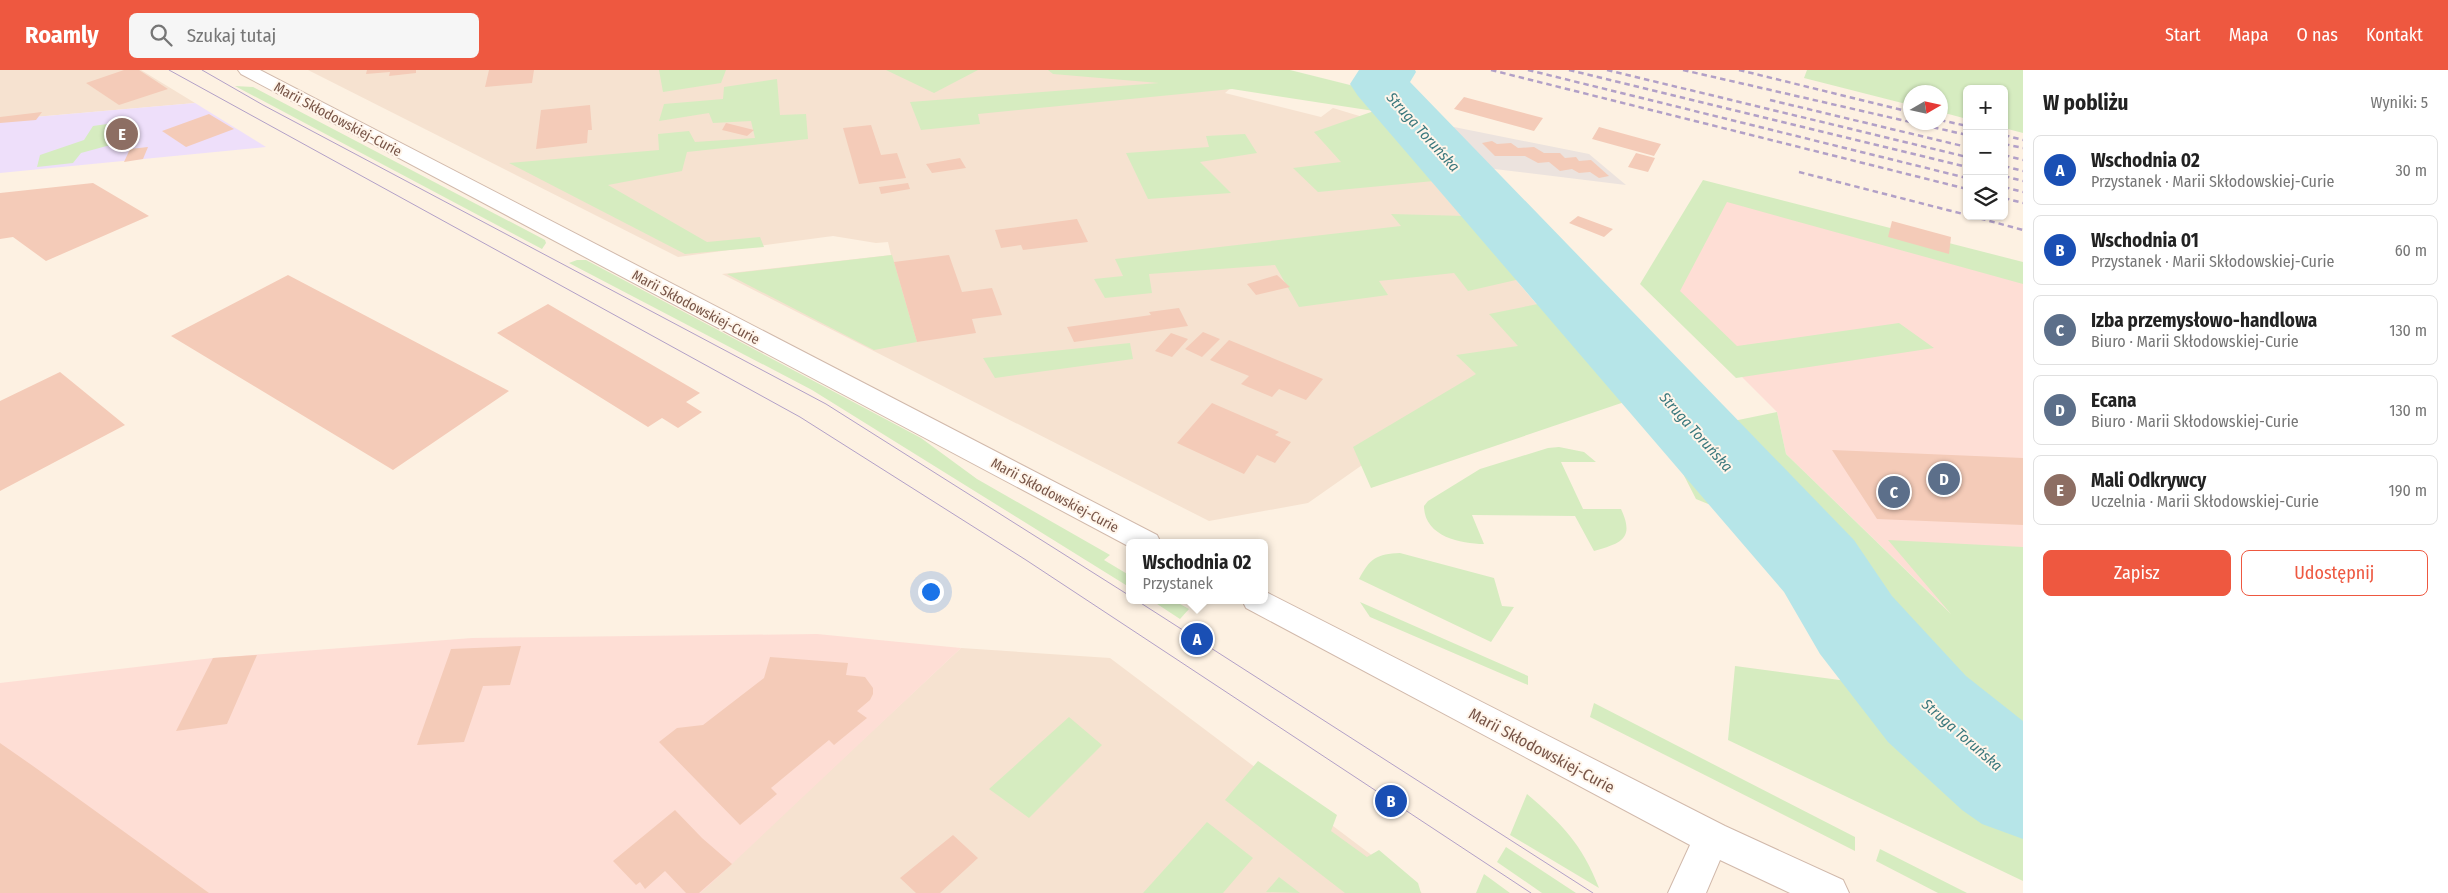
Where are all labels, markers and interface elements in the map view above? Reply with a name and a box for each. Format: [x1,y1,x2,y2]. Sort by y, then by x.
search box [129,13,479,58]
text: Roamly [25,21,99,49]
icon: search [147,21,175,49]
text: Szukaj tutaj [187,24,276,47]
text: Start [2165,24,2201,46]
text: Mapa [2229,24,2269,46]
text: O nas [2297,24,2338,46]
text: Kontakt [2366,24,2423,46]
street label: Marii Skłodowskiej-Curie [271,79,404,160]
north arrow [1903,85,1948,130]
map controls [1963,85,2008,220]
button: + [1963,85,2008,130]
water label: Struga Toruńska [1382,88,1463,176]
text: W pobliżu [2043,90,2128,116]
text: Wyniki: 5 [2370,93,2428,112]
pin: E [106,115,138,153]
button: − [1963,130,2008,175]
text: Wschodnia 02 [2091,149,2200,172]
text: A [2056,161,2064,180]
text: 30 m [2395,161,2427,180]
text: Przystanek · Marii Skłodowskiej-Curie [2091,172,2334,191]
button: layers [1963,175,2008,220]
text: Wschodnia 01 [2091,229,2199,252]
text: B [2056,241,2064,260]
text: 60 m [2395,241,2427,260]
text: Przystanek · Marii Skłodowskiej-Curie [2091,252,2334,271]
street label: Marii Skłodowskiej-Curie [629,267,762,348]
text: Izba przemysłowo-handlowa [2091,309,2317,332]
text: C [2056,321,2064,340]
text: 130 m [2389,321,2427,340]
text: Biuro · Marii Skłodowskiej-Curie [2091,332,2299,351]
water label: Struga Toruńska [1655,388,1736,476]
text: Ecana [2091,389,2137,412]
text: D [2055,401,2065,420]
text: 130 m [2389,401,2427,420]
text: Biuro · Marii Skłodowskiej-Curie [2091,412,2299,431]
street label: Marii Skłodowskiej-Curie [988,455,1121,536]
pin: D [1928,460,1960,498]
text: Mali Odkrywcy [2091,469,2206,492]
pin: C [1878,473,1910,511]
text: E [2056,481,2064,500]
text: 190 m [2389,481,2427,500]
text: Uczelnia · Marii Skłodowskiej-Curie [2091,492,2319,511]
popup [1126,539,1268,604]
button: Zapisz [2043,550,2231,596]
button: Udostępnij [2241,550,2428,596]
text: Wschodnia 02 [1143,551,1251,574]
text: Przystanek [1143,574,1213,593]
your location [918,579,944,605]
pin: A [1181,620,1213,658]
water label: Struga Toruńska [1917,695,2006,775]
street label: Marii Skłodowskiej-Curie [1466,704,1618,797]
pin: B [1375,782,1407,820]

